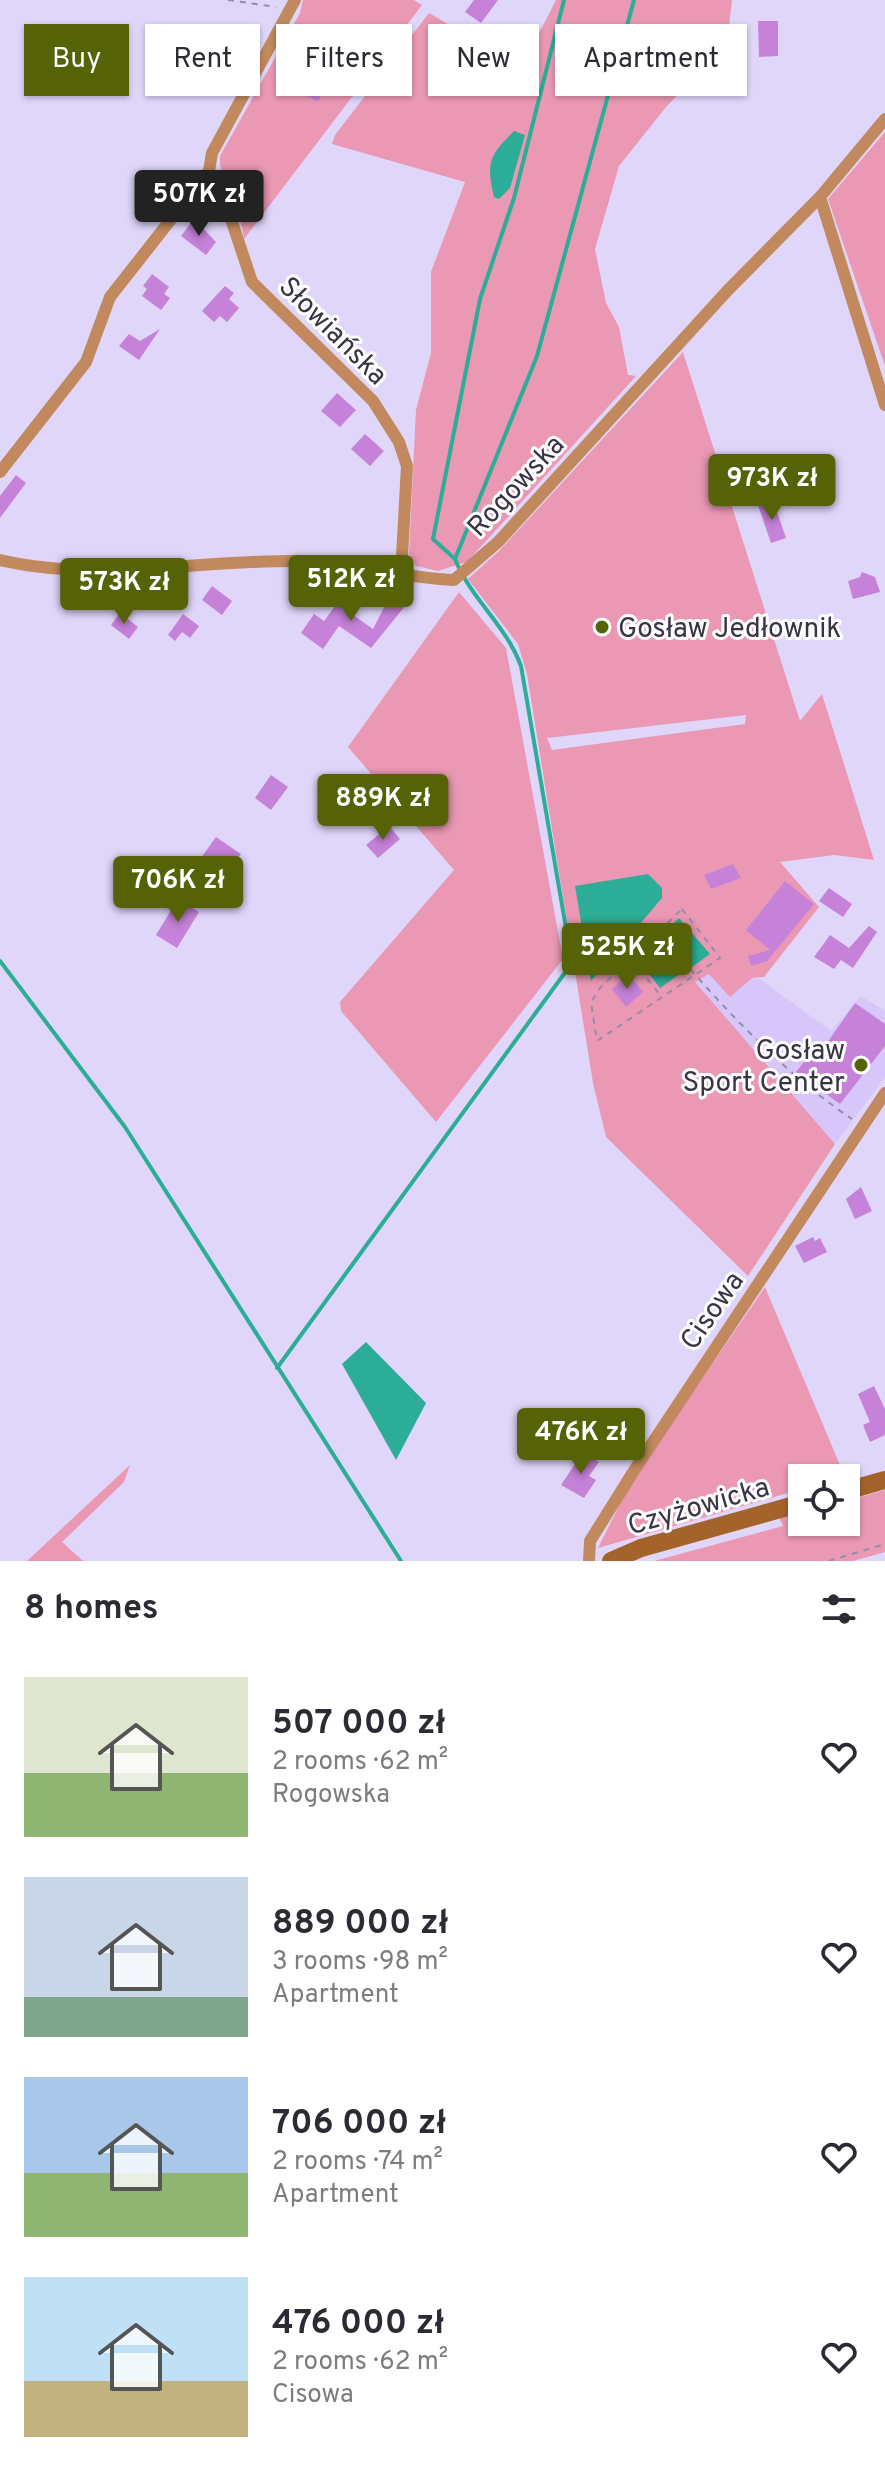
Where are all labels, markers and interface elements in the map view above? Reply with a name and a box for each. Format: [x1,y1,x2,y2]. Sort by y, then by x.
chip: Buy [24,24,129,96]
chip: Rent [145,24,260,96]
chip: Filters [276,24,412,96]
chip: New [428,24,539,96]
chip: Apartment [555,24,747,96]
pin: 507K zł [125,170,273,238]
text: 507K zł [153,179,245,212]
street label: Słowiańska [270,270,394,394]
street label: Rogowska [461,428,574,546]
pin: 973K zł [698,454,846,522]
text: 973K zł [726,463,818,496]
pin: 512K zł [277,555,425,623]
pin: 573K zł [50,558,198,626]
text: 512K zł [307,564,395,597]
text: 573K zł [78,567,170,600]
place label: Gosław Jedłownik [618,612,841,648]
marker: Gosław Jedłownik [593,618,611,636]
pin: 889K zł [309,774,457,842]
text: 889K zł [335,783,431,816]
pin: 706K zł [104,856,252,924]
text: 706K zł [131,865,225,898]
pin: 525K zł [553,923,701,991]
text: 525K zł [580,932,674,965]
place label: Gosław Sport Center [683,1034,845,1102]
marker: Gosław Sport Center [852,1056,870,1074]
street label: Cisowa [674,1265,753,1358]
pin: 476K zł [507,1408,655,1476]
text: 476K zł [535,1417,627,1450]
map controls [788,1464,860,1536]
button: locate [788,1464,860,1536]
street label: Czyżowicka [624,1470,774,1545]
icon: filters [817,1587,861,1631]
text: 8 homes [24,1588,158,1631]
text: 507 000 zł [272,1703,445,1746]
icon: home [88,1709,184,1805]
icon: heart [817,1735,861,1779]
text: 2 rooms · 62 m² [272,1746,448,1779]
text: Rogowska [272,1779,390,1812]
text: 889 000 zł [272,1903,448,1946]
icon: home [88,1909,184,2005]
icon: heart [817,1935,861,1979]
text: 3 rooms · 98 m² [272,1946,448,1979]
text: Apartment [272,1979,399,2012]
text: 706 000 zł [272,2103,446,2146]
icon: home [88,2109,184,2205]
icon: heart [817,2135,861,2179]
text: 2 rooms · 74 m² [272,2146,443,2179]
text: Apartment [272,2179,399,2212]
text: 476 000 zł [272,2303,444,2346]
icon: home [88,2309,184,2405]
icon: heart [817,2335,861,2379]
text: 2 rooms · 62 m² [272,2346,448,2379]
text: Cisowa [272,2379,354,2412]

